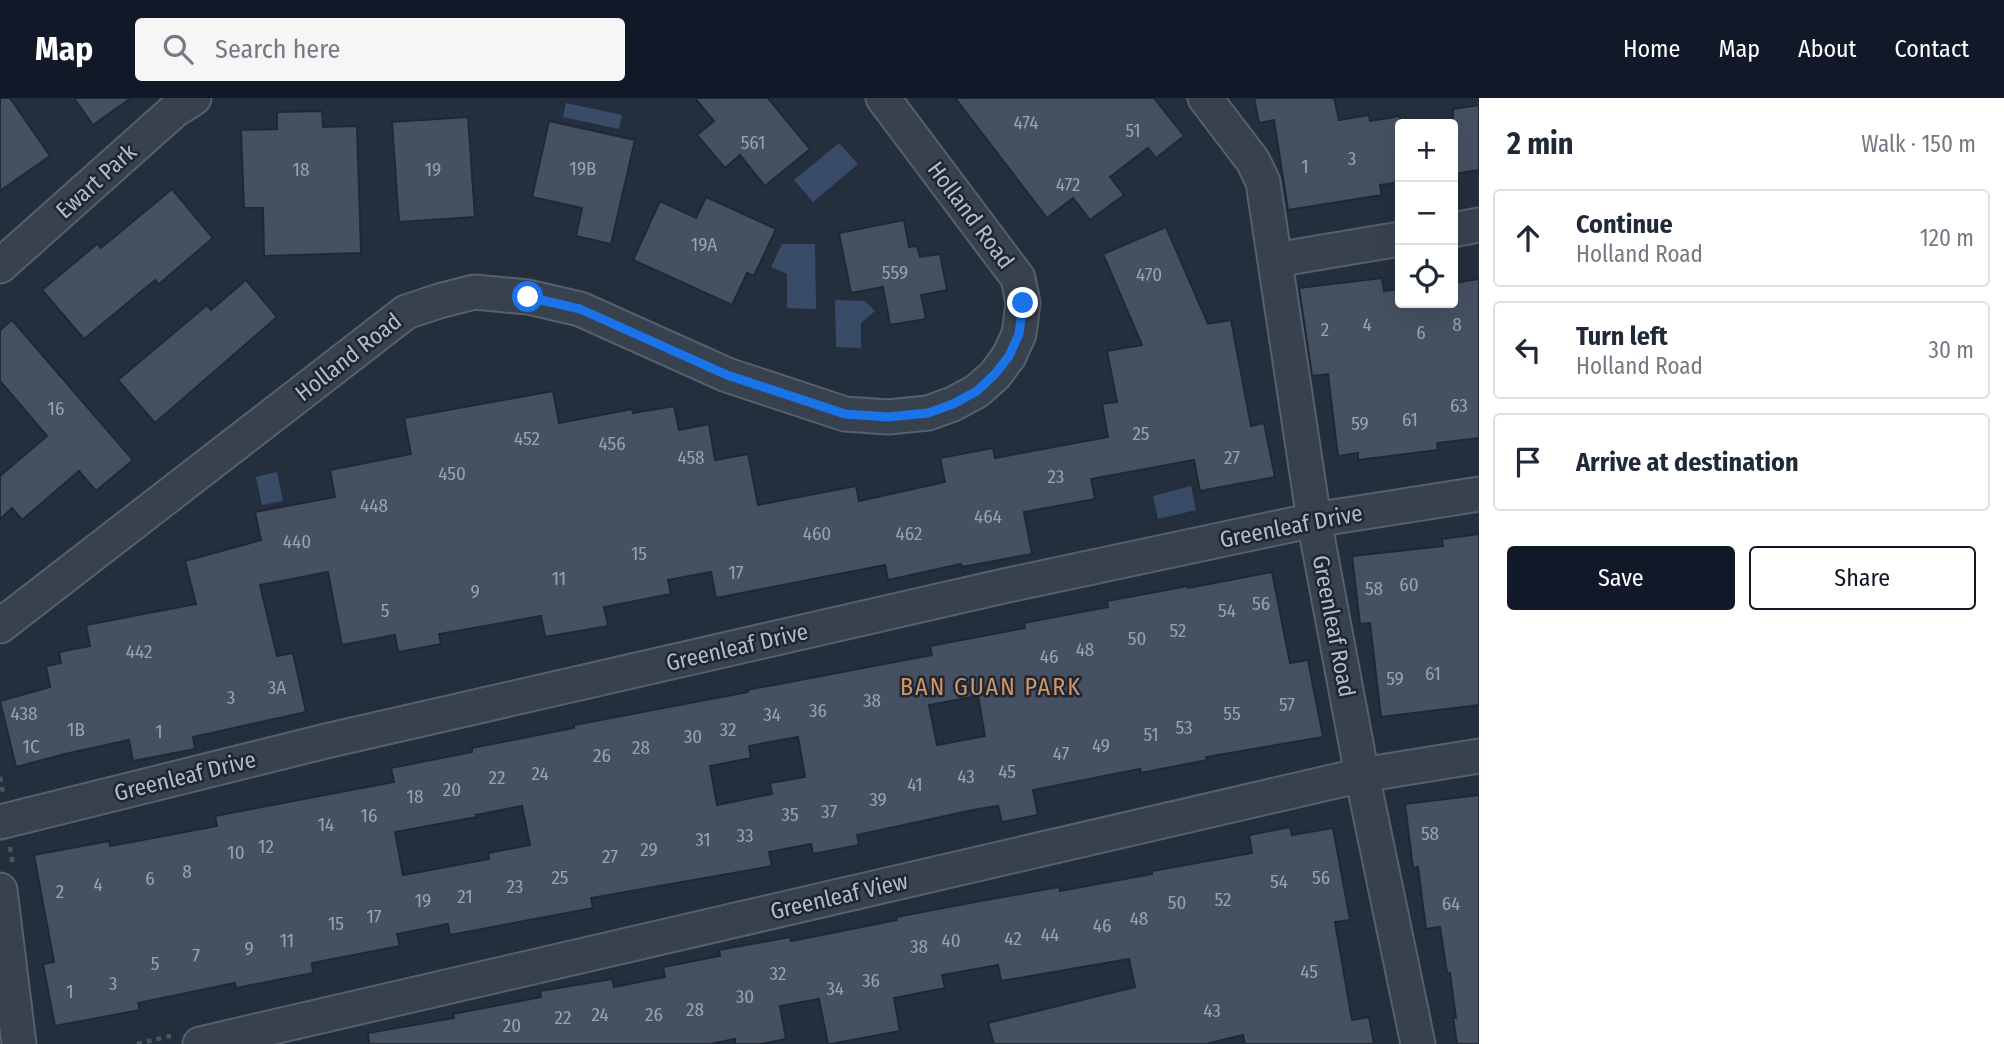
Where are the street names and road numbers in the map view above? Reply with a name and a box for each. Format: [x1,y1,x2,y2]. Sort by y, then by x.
street label: Ewart Park [50,137,142,224]
street label: Holland Road [922,156,1020,274]
street label: Holland Road [289,307,407,407]
street label: Greenleaf Drive [1217,498,1365,554]
street label: Greenleaf Road [1307,553,1361,699]
street label: Greenleaf Drive [663,617,811,677]
street label: Greenleaf Drive [111,745,259,807]
street label: Greenleaf View [768,867,910,925]

